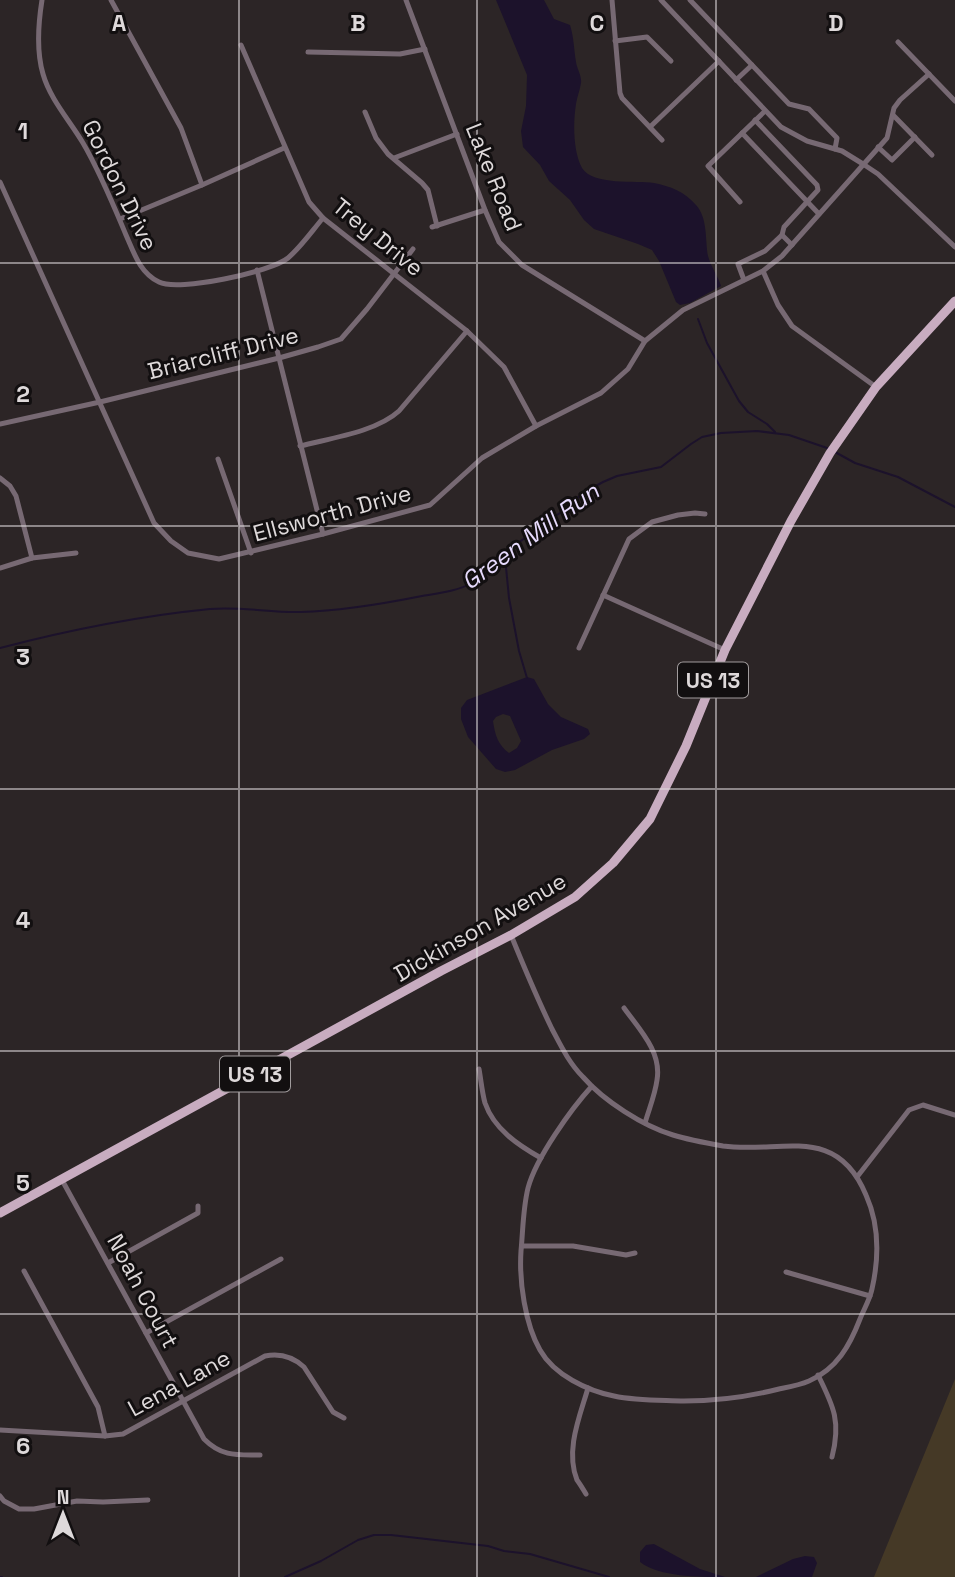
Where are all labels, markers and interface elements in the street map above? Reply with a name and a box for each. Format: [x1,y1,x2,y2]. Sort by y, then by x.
text: A [112,8,127,38]
text: B [350,8,366,38]
text: C [590,8,604,38]
text: D [828,8,844,38]
street label: Gordon Drive [75,115,165,255]
text: 1 [18,116,28,146]
street label: Lake Road [459,119,529,235]
street label: Trey Drive [326,191,430,283]
street label: Briarcliff Drive [144,320,302,386]
text: 2 [16,379,30,409]
water label: Green Mill Run [455,475,606,596]
street label: Ellsworth Drive [249,477,415,549]
text: 3 [16,642,30,672]
road number: US 13 [678,662,748,698]
street label: Dickinson Avenue [388,866,572,988]
text: 4 [16,905,31,935]
road number: US 13 [220,1056,290,1092]
text: 5 [16,1168,30,1198]
street label: Noah Court [100,1229,186,1353]
street label: Lena Lane [122,1343,236,1423]
text: 6 [16,1431,30,1461]
north arrow [28,1479,98,1549]
text: N [57,1485,69,1510]

